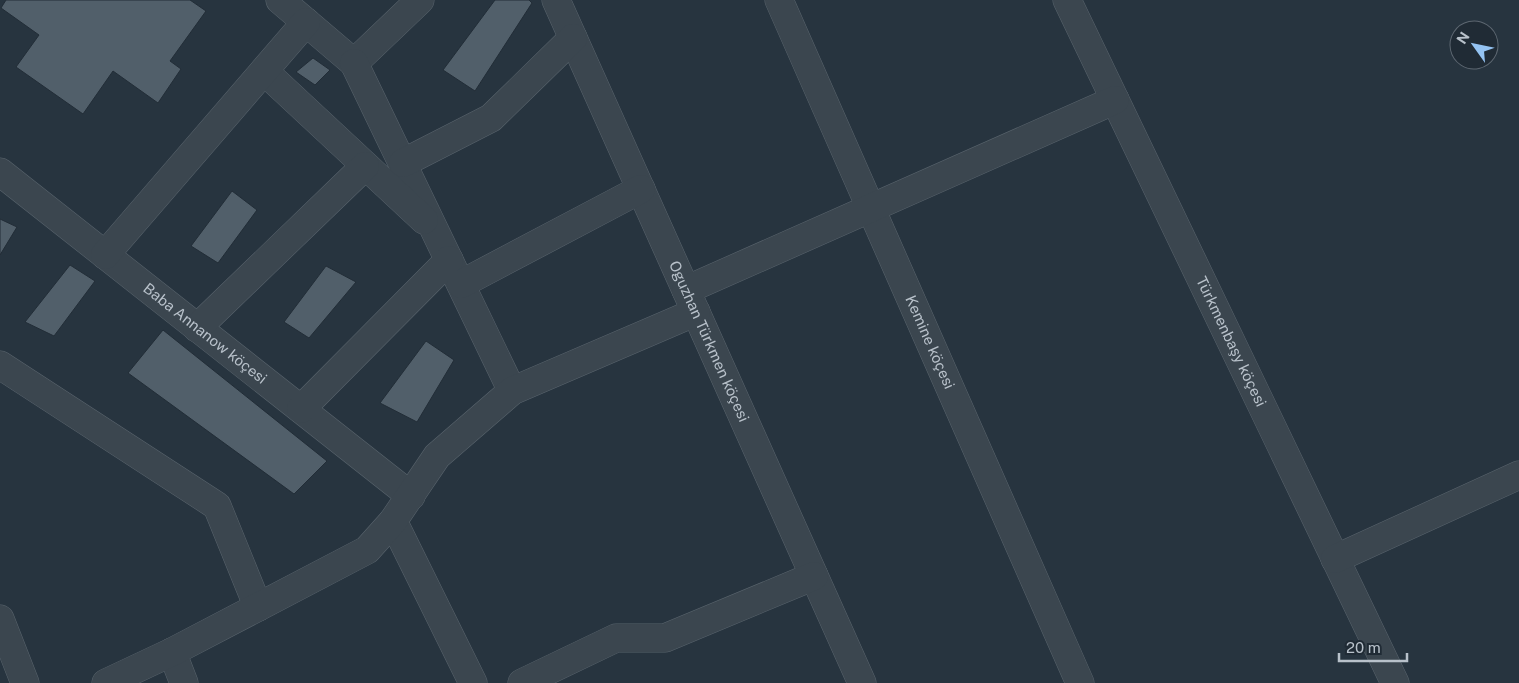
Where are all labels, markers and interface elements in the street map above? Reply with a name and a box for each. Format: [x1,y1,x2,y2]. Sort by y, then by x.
north arrow [1449,20,1499,70]
text: N [1453,29,1473,47]
street label: Oguzhan Türkmen köçesi [666,258,753,424]
street label: Türkmenbaşy köçesi [1193,274,1270,409]
street label: Baba Annanow köçesi [140,279,270,387]
street label: Kemine köçesi [902,293,958,391]
scale bar [1339,630,1406,662]
text: 20 m [1346,639,1381,656]

